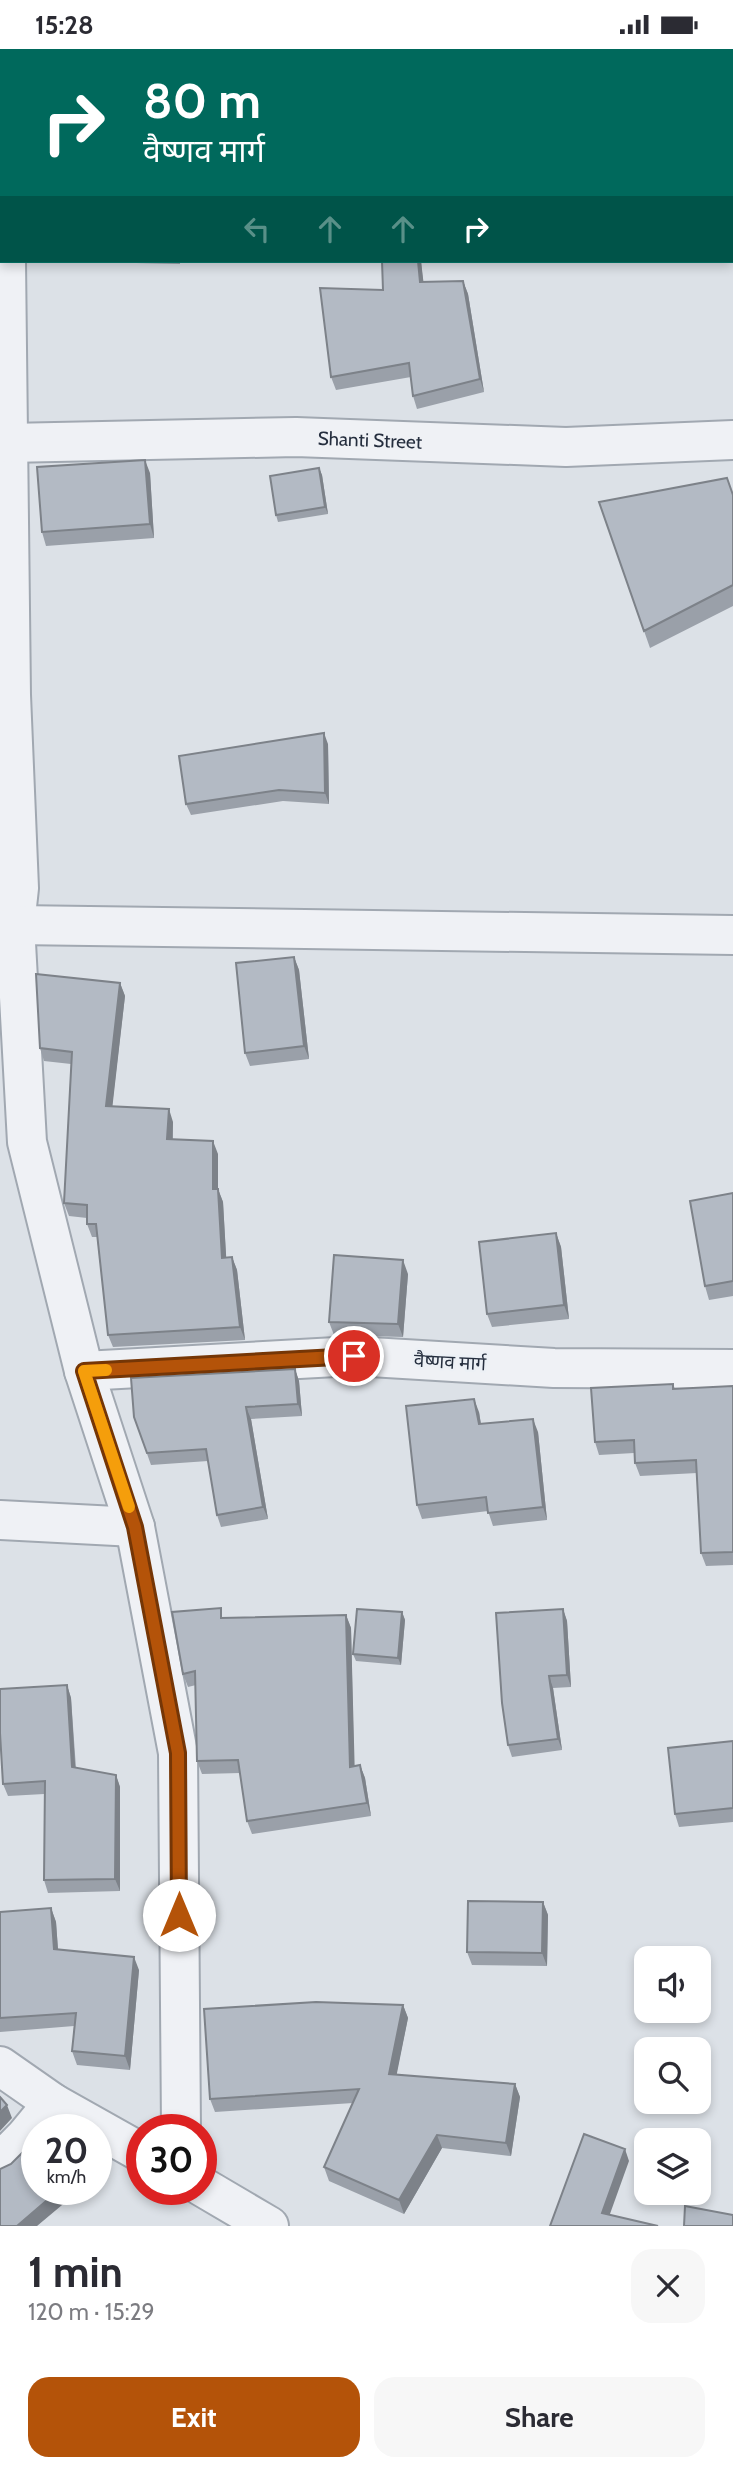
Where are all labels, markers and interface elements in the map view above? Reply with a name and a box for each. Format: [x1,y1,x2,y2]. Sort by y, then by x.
text: 15:28 [35,9,94,41]
text: 80 m [143,71,261,130]
icon: right [28,77,119,168]
text: वैष्णव मार्ग [143,131,265,170]
icon: left [238,210,276,248]
icon: ahead [311,210,349,248]
icon: ahead [384,210,422,248]
icon: right [457,210,495,248]
street label: Shanti Street [317,426,423,453]
pin [324,1326,384,1386]
icon: arrive [335,1337,373,1375]
street label: वैष्णव मार्ग [413,1349,488,1375]
position arrow [142,1878,216,1952]
map controls [634,1946,711,2205]
button: sound [634,1946,711,2023]
button: search [634,2037,711,2114]
speed limit sign: 30 [126,2114,217,2205]
button: layers [634,2128,711,2205]
text: 20 [45,2129,88,2172]
text: km/h [47,2166,86,2188]
text: 1 min [28,2246,123,2298]
button: close [631,2249,705,2323]
text: 120 m · 15:29 [28,2298,155,2326]
button: Exit [28,2377,360,2457]
button: Share [374,2377,705,2457]

